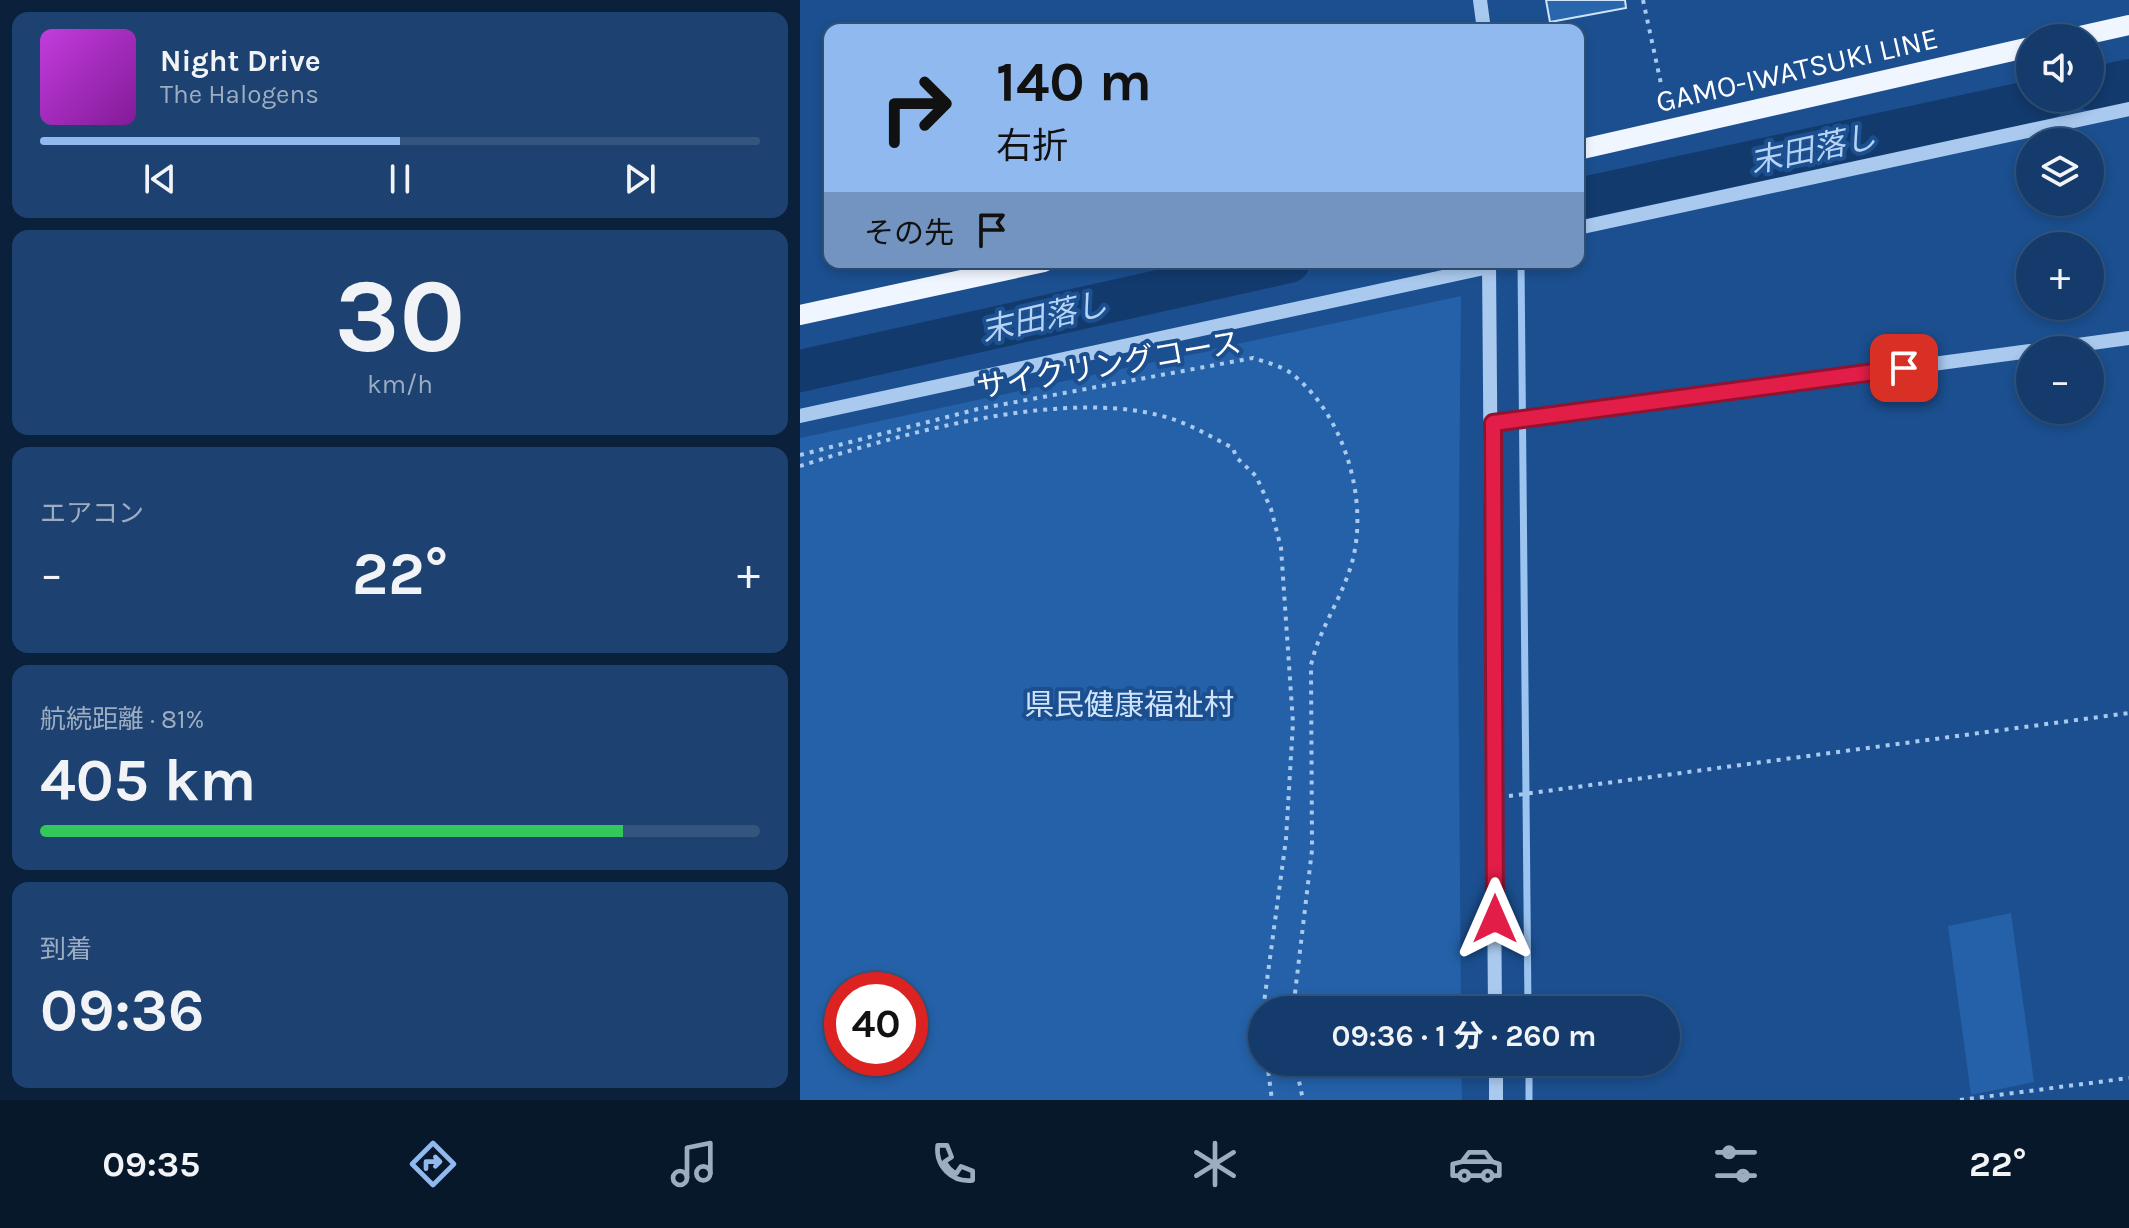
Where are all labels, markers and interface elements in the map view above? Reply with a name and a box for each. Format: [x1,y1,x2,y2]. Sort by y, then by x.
street label: GAMO-IWATSUKI LINE [1652,20,1942,120]
map controls [2016,24,2104,424]
button: sound [2016,24,2104,112]
text: Night Drive [160,43,321,79]
text: 140 m [996,49,1152,114]
icon: right [864,56,968,160]
text: The Halogens [160,79,319,110]
water label: 末田落し [1747,118,1880,181]
text: 右折 [996,125,1068,167]
button: layers [2016,128,2104,216]
icon: previous [138,157,182,201]
icon: pause [378,157,422,201]
icon: next [618,157,662,201]
icon: arrive [970,208,1014,252]
text: その先 [864,215,954,251]
button: + [2016,232,2104,320]
text: 30 [335,256,465,377]
water label: 末田落し [978,285,1111,350]
street label: サイクリングコース [974,324,1244,406]
pin [1870,334,1938,402]
button: − [2016,336,2104,424]
icon: arrive [1882,346,1926,390]
text: km/h [367,369,433,400]
text: エアコン [40,498,144,529]
text: 22° [352,539,448,609]
text: − [40,549,63,600]
text: + [737,549,760,600]
park label: 県民健康福祉村 [1024,687,1234,723]
text: 航続距離 · 81% [40,704,204,735]
text: 405 km [40,745,256,815]
position arrow [1453,877,1537,961]
text: 到着 [40,934,92,965]
speed limit sign: 40 [824,972,928,1076]
text: 09:36 [40,975,204,1045]
text: 09:36 · 1 分 · 260 m [1331,1018,1597,1054]
icon: directions [405,1136,461,1192]
icon: music [666,1136,722,1192]
icon: phone [926,1136,982,1192]
icon: climate [1187,1136,1243,1192]
icon: car [1448,1136,1504,1192]
icon: filters [1708,1136,1764,1192]
text: 09:35 [102,1143,200,1185]
text: 22° [1969,1143,2027,1185]

